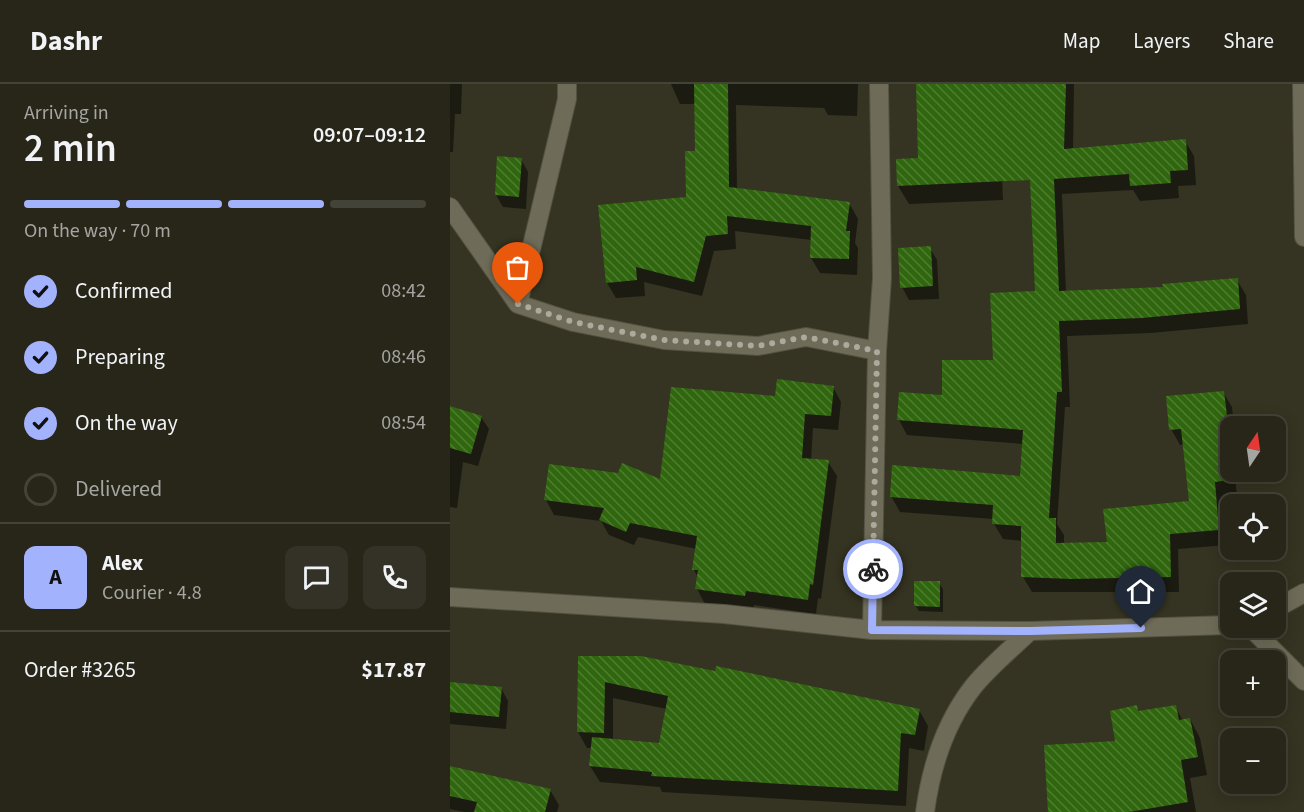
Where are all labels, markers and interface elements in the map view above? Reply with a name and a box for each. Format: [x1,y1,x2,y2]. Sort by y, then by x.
text: Dashr [30,21,102,61]
text: Map [1063,26,1100,56]
text: Layers [1133,26,1190,56]
text: Share [1223,26,1274,56]
text: Arriving in [24,99,109,127]
text: 09:07–09:12 [313,119,426,151]
text: 2 min [24,121,117,177]
text: On the way · 70 m [24,217,171,245]
pin [492,242,543,304]
icon: bag [501,251,534,284]
icon: check [24,275,57,308]
text: Confirmed [75,275,172,307]
text: 08:42 [381,277,426,305]
icon: check [24,341,57,374]
text: Preparing [75,341,165,373]
text: 08:46 [381,343,426,371]
icon: check [24,407,57,440]
text: On the way [75,407,178,439]
text: 08:54 [381,409,426,437]
north arrow [1220,416,1286,482]
map controls [1220,416,1286,794]
text: Delivered [75,473,162,505]
button: locate [1220,494,1286,560]
courier [843,539,903,599]
button: chat [285,546,348,609]
button: phone [363,546,426,609]
text: Alex [102,547,143,579]
icon: bike [857,553,890,586]
text: A [49,561,62,593]
pin [1115,566,1166,628]
button: layers [1220,572,1286,638]
icon: home [1124,575,1157,608]
text: Courier · 4.8 [102,579,202,607]
button: + [1220,650,1286,716]
text: Order #3265 [24,654,136,686]
text: $17.87 [361,654,426,686]
button: − [1220,728,1286,794]

